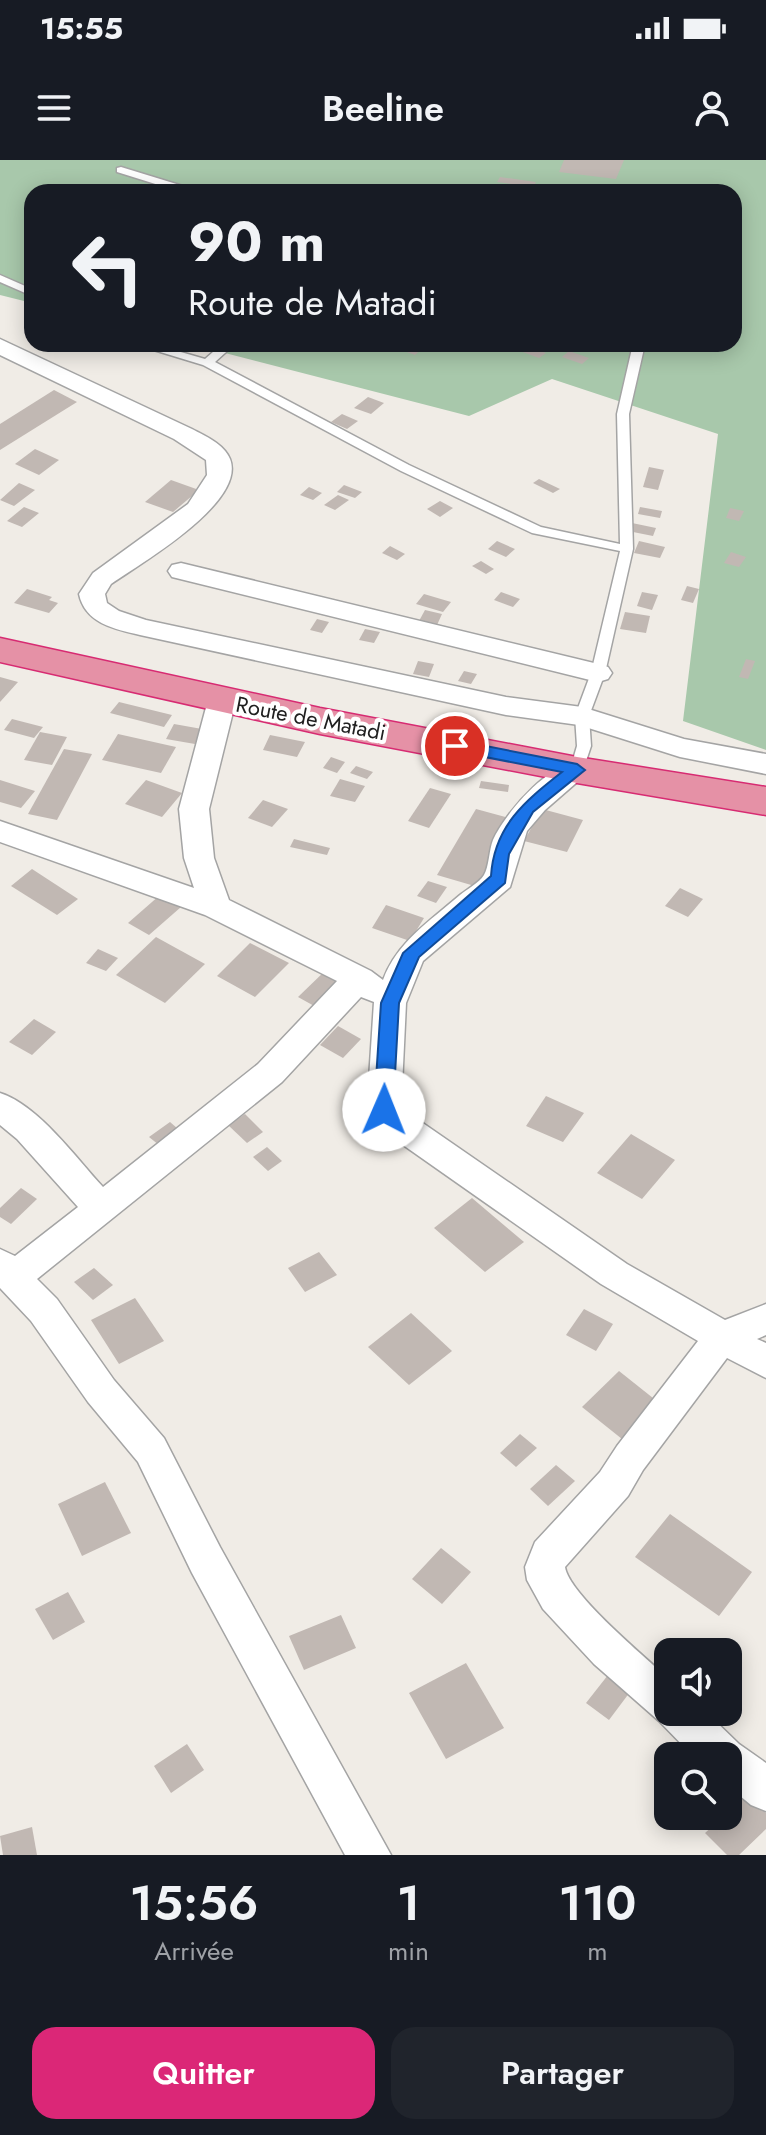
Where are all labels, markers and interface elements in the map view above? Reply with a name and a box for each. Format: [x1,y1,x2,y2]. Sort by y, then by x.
text: 15:55 [40,7,123,50]
text: Beeline [322,82,444,134]
icon: menu [32,86,76,130]
icon: person [690,86,734,130]
text: 90 m [188,201,325,282]
icon: left [56,216,160,320]
text: Route de Matadi [188,276,437,328]
street label: Route de Matadi [233,688,389,748]
pin [421,712,489,780]
icon: arrive [433,724,477,768]
position arrow [342,1068,426,1152]
map controls [654,1638,742,1830]
button: sound [654,1638,742,1726]
button: search [654,1742,742,1830]
text: 15:56 [130,1869,259,1938]
text: 1 [397,1869,420,1938]
text: 110 [558,1869,636,1938]
text: Arrivée [154,1932,234,1970]
text: min [388,1932,429,1970]
text: m [587,1932,608,1970]
button: Quitter [32,2027,375,2119]
button: Partager [391,2027,734,2119]

